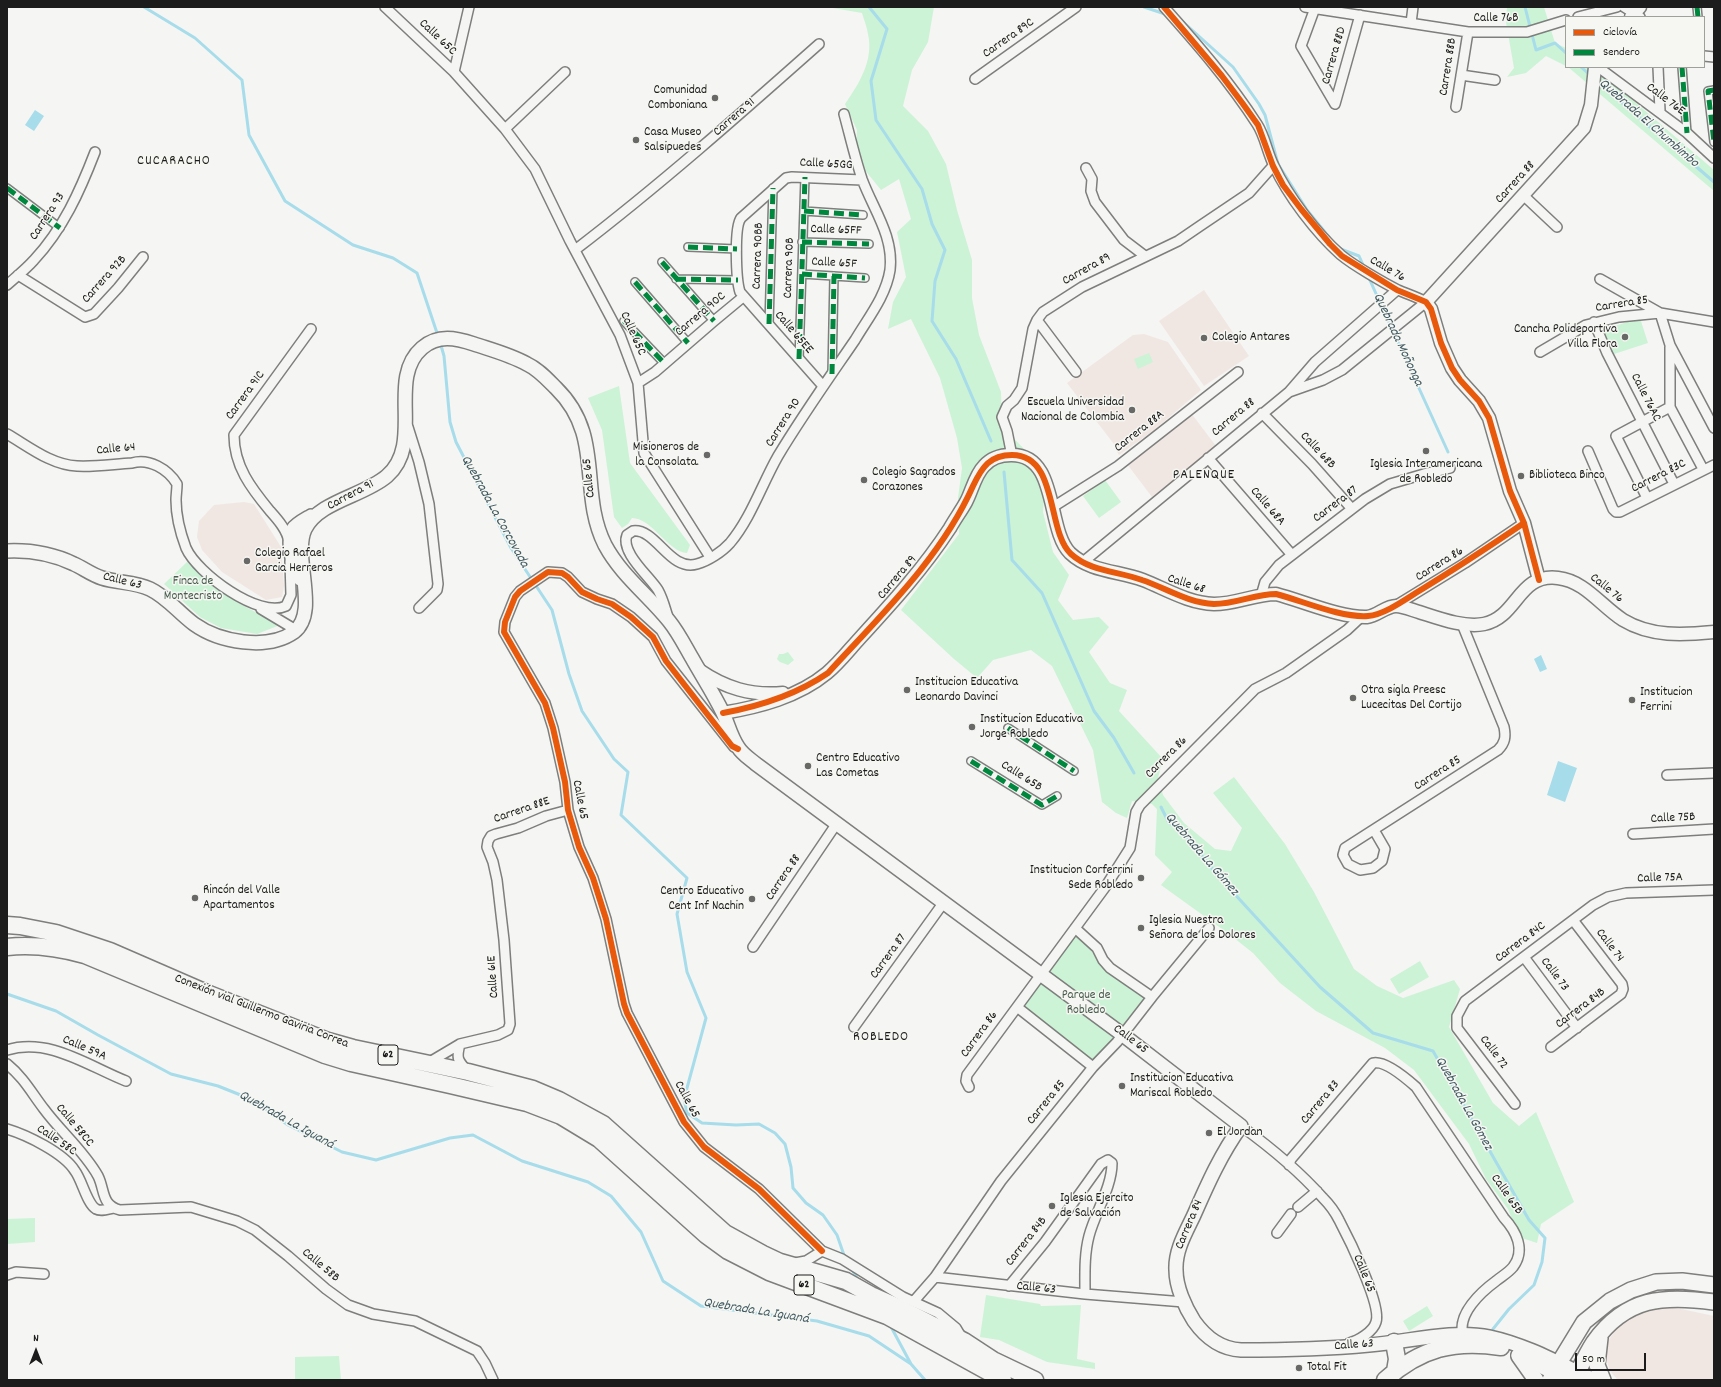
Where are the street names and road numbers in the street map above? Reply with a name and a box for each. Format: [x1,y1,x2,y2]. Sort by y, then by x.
street label: Calle 76B [1474,11,1518,27]
street label: Carrera 89C [980,16,1038,62]
street label: Calle 65C [415,17,459,59]
street label: Carrera 88D [1319,26,1351,86]
street label: Carrera 88B [1437,37,1461,97]
street label: Calle 76E [1642,80,1688,120]
street label: Carrera 91 [711,96,759,140]
street label: Calle 65GG [799,156,853,174]
street label: Carrera 88 [1493,158,1539,208]
street label: Carrera 93 [27,190,69,244]
street label: Carrera 90BB [750,222,768,290]
street label: Calle 65FF [810,222,862,240]
street label: Carrera 90B [781,237,799,299]
street label: Carrera 89 [1060,250,1114,290]
street label: Carrera 92B [79,253,131,307]
street label: Calle 76 [1366,254,1408,286]
street label: Calle 65F [811,255,857,273]
street label: Carrera 90C [673,289,729,341]
street label: Carrera 85 [1595,293,1649,317]
street label: Calle 65EE [770,308,816,358]
street label: Calle 65C [615,310,649,358]
street label: Carrera 91C [223,368,269,424]
street label: Calle 76AC [1626,371,1664,425]
street label: Carrera 88 [1209,395,1259,441]
street label: Carrera 90 [763,396,805,450]
street label: Carrera 88A [1112,408,1168,456]
street label: Calle 68B [1296,429,1338,473]
street label: Calle 64 [96,441,136,459]
street label: Calle 65 [580,457,600,499]
street label: Carrera 83C [1629,457,1689,497]
street label: Carrera 91 [325,477,377,515]
street label: Carrera 87 [1311,483,1361,527]
street label: Calle 68A [1246,484,1288,530]
street label: Carrera 86 [1413,544,1467,586]
street label: Carrera 89 [875,553,921,603]
street label: Calle 63 [101,570,143,594]
street label: Calle 76 [1586,571,1626,607]
street label: Calle 68 [1165,572,1207,598]
street label: Carrera 86 [1143,734,1191,782]
street label: Carrera 85 [1412,753,1464,795]
street label: Calle 65B [997,758,1045,796]
street label: Calle 65 [568,779,590,821]
street label: Carrera 88E [492,794,552,828]
street label: Calle 75B [1650,810,1696,828]
street label: Carrera 88 [763,852,805,904]
street label: Calle 75A [1637,870,1683,888]
street label: Carrera 84C [1493,919,1549,967]
street label: Calle 74 [1591,926,1627,966]
street label: Carrera 87 [867,931,911,983]
street label: Calle 61E [485,955,503,999]
street label: Calle 73 [1536,955,1572,995]
street label: Conexión vial Guillermo Gaviria Correa [172,972,350,1052]
street label: Carrera 84B [1553,985,1609,1033]
street label: Carrera 86 [958,1009,1002,1061]
street label: Calle 65 [1109,1022,1151,1058]
street label: Calle 59A [60,1033,108,1065]
street label: Calle 72 [1475,1033,1511,1073]
road number: 62 [378,1045,398,1065]
street label: Carrera 85 [1024,1077,1070,1129]
street label: Carrera 83 [1298,1078,1344,1128]
street label: Calle 65 [670,1079,702,1121]
street label: Calle 58CC [51,1101,97,1151]
street label: Calle 58C [33,1122,79,1160]
street label: Calle 65B [1486,1172,1526,1218]
street label: Carrera 84 [1173,1198,1207,1252]
street label: Carrera 84B [1003,1214,1051,1270]
street label: Calle 58B [298,1246,342,1286]
street label: Calle 65 [1348,1253,1378,1295]
road number: 62 [794,1275,814,1295]
street label: Calle 63 [1016,1279,1056,1299]
street label: Calle 63 [1334,1337,1374,1355]

